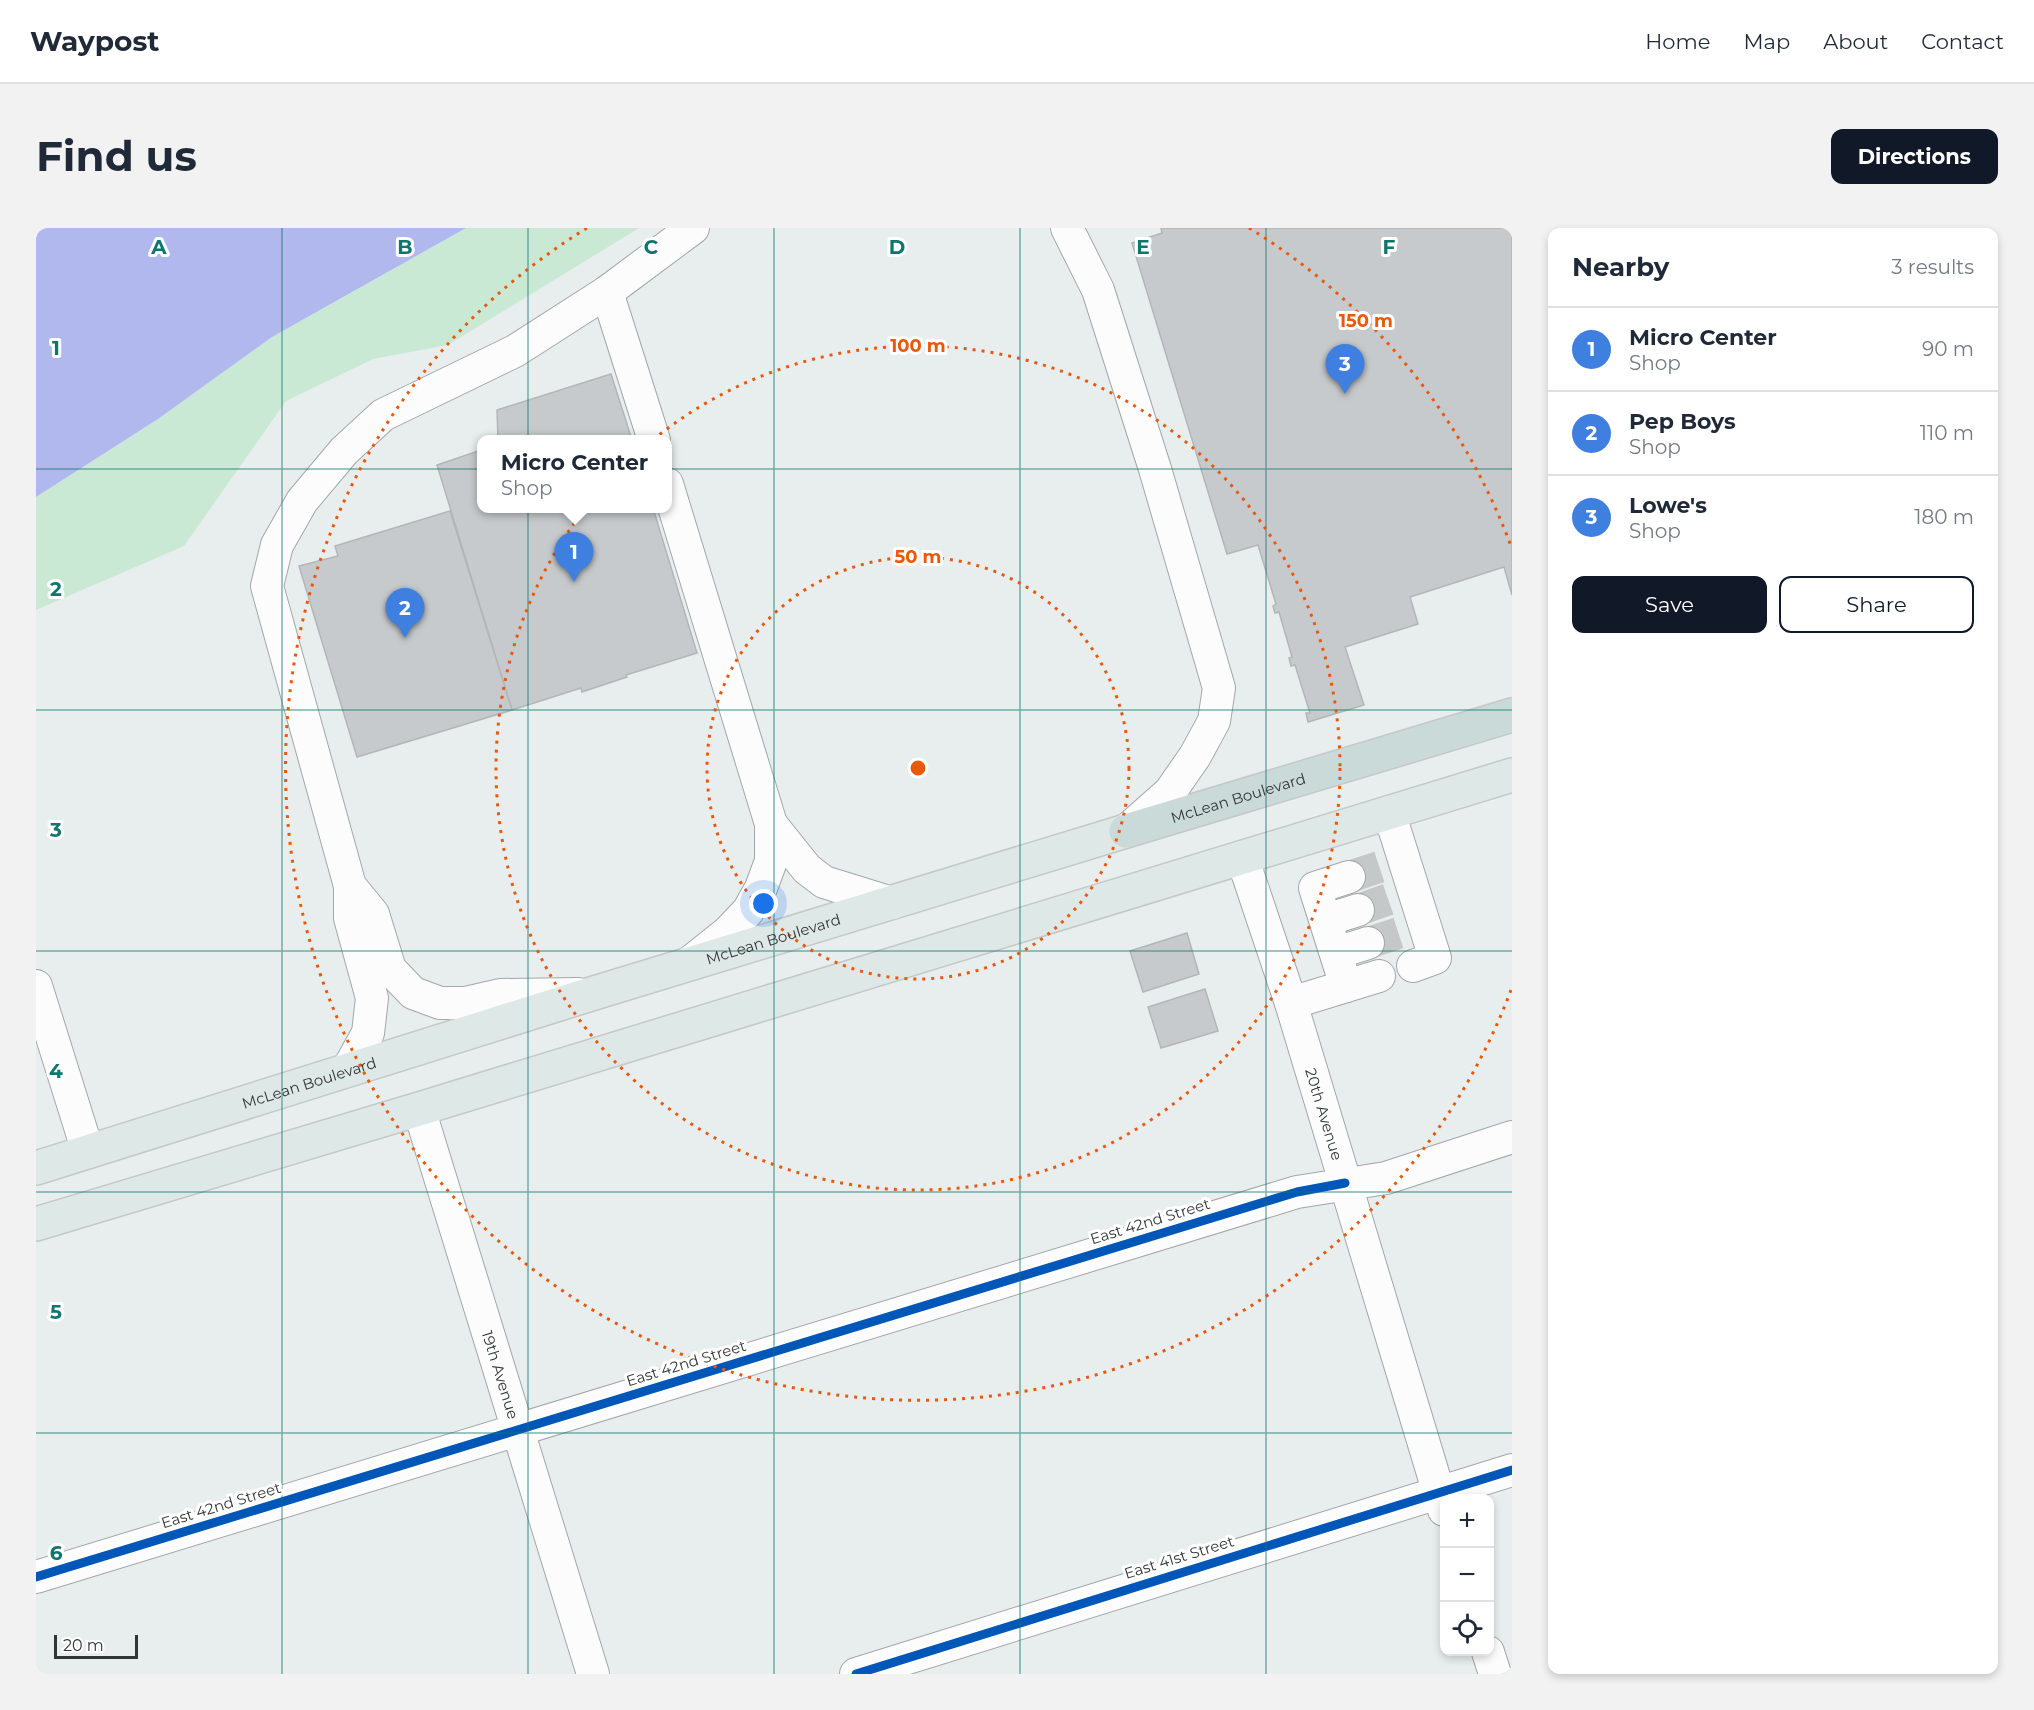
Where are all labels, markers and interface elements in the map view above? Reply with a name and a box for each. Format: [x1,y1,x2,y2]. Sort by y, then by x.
text: Waypost [30,24,160,58]
text: Home [1645,29,1710,54]
text: Map [1743,29,1790,54]
text: About [1823,29,1888,54]
text: Contact [1921,29,2004,54]
button: Directions [1831,129,1998,184]
text: Find us [36,130,197,182]
text: A [150,235,167,259]
text: B [397,235,413,259]
text: C [644,235,659,259]
text: D [889,235,905,259]
text: E [1136,235,1150,259]
text: F [1383,235,1396,259]
text: Nearby [1572,251,1669,283]
text: 3 results [1891,255,1974,279]
text: 150 m [1339,310,1393,332]
text: Micro Center [1629,324,1777,351]
text: 100 m [890,335,946,357]
text: 1 [52,336,60,360]
text: 1 [1588,337,1595,361]
text: 90 m [1922,337,1974,361]
pin: 3 [1326,344,1364,394]
text: Shop [1629,351,1681,375]
text: Pep Boys [1629,408,1736,435]
text: 2 [1586,421,1597,445]
text: 110 m [1920,421,1974,445]
popup [477,435,672,513]
text: Shop [1629,435,1681,459]
text: Micro Center [501,449,648,476]
text: Shop [501,476,553,500]
text: Lowe's [1629,492,1707,519]
text: 3 [1586,505,1597,529]
text: 180 m [1914,505,1974,529]
text: Shop [1629,519,1681,543]
pin: 1 [554,532,594,582]
text: 50 m [895,546,941,568]
button: Save [1572,576,1767,633]
button: Share [1779,576,1974,633]
text: 2 [50,577,62,601]
pin: 2 [386,588,424,638]
centre of rings [908,758,928,778]
street label: McLean Boulevard [1168,768,1308,827]
text: 3 [49,818,62,842]
your location [749,889,778,918]
street label: McLean Boulevard [703,909,843,968]
street label: McLean Boulevard [239,1052,378,1112]
text: 4 [49,1059,63,1083]
street label: 20th Avenue [1302,1066,1347,1162]
street label: East 42nd Street [1088,1194,1212,1248]
text: 5 [50,1300,62,1324]
street label: 19th Avenue [478,1328,523,1421]
street label: East 42nd Street [624,1336,748,1390]
street label: East 42nd Street [159,1478,283,1532]
map controls [1440,1494,1494,1656]
button: + [1440,1494,1494,1548]
street label: East 41st Street [1122,1531,1236,1583]
text: 6 [50,1541,63,1565]
button: − [1440,1548,1494,1602]
button: locate [1440,1602,1494,1656]
scale bar [54,1632,138,1660]
text: 20 m [63,1636,104,1655]

